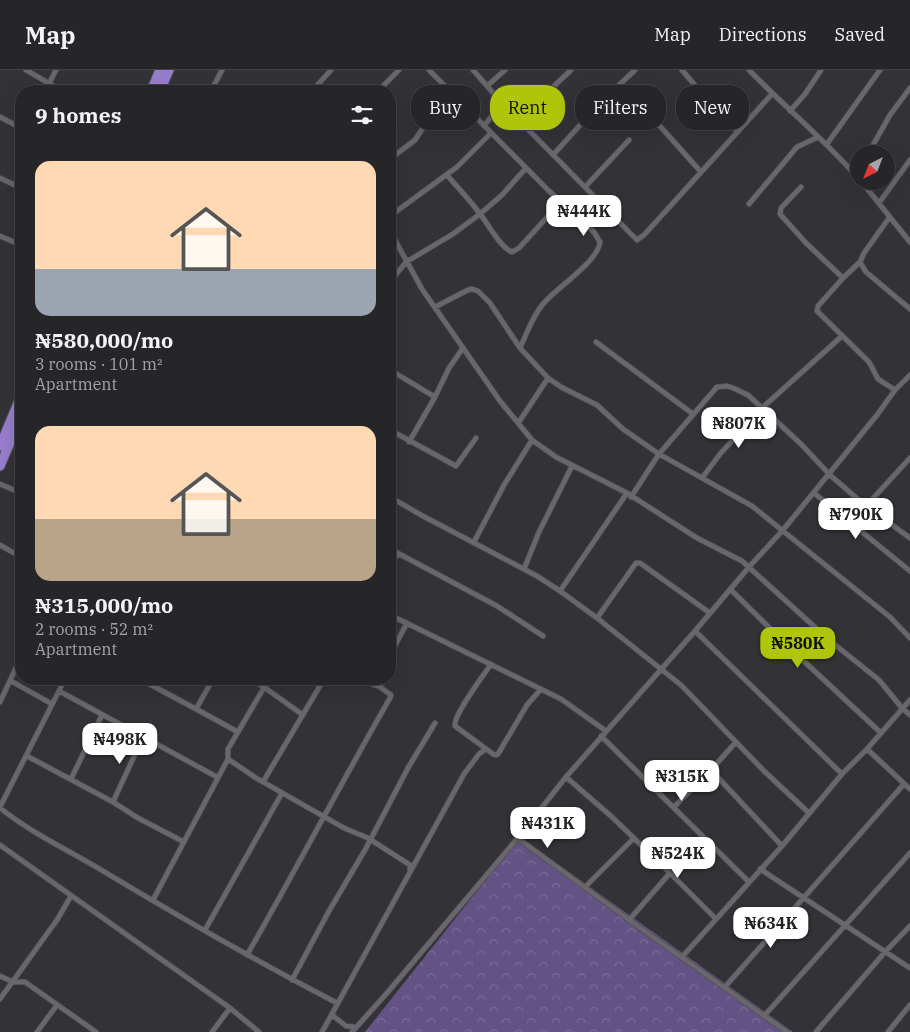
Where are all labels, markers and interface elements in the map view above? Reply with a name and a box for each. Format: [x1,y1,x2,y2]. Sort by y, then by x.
text: Map [25,19,75,51]
text: Map [654,23,691,46]
text: Directions [719,23,807,46]
text: Saved [835,23,885,46]
chip: Buy [411,85,480,130]
chip: Rent [490,85,565,130]
chip: Filters [575,85,666,130]
chip: New [676,85,749,130]
text: 9 homes [35,101,121,129]
icon: filters [348,101,376,129]
north arrow [850,145,895,190]
map controls [850,145,895,190]
icon: home [161,194,251,284]
pin: ₦444K [549,194,619,237]
text: ₦444K [557,201,611,221]
text: ₦580,000/mo [35,326,173,354]
text: 3 rooms · 101 m² [35,354,163,374]
text: Apartment [35,374,117,394]
pin: ₦807K [704,406,774,449]
text: ₦807K [712,413,766,433]
icon: home [161,459,251,549]
pin: ₦790K [821,498,891,540]
text: ₦790K [829,504,883,524]
text: ₦315,000/mo [35,591,173,619]
text: 2 rooms · 52 m² [35,619,153,639]
pin: ₦580K [763,626,833,669]
text: ₦580K [771,633,825,653]
text: Apartment [35,639,117,659]
pin: ₦498K [85,722,155,765]
text: ₦498K [93,729,147,749]
pin: ₦315K [647,760,717,802]
text: ₦315K [655,766,709,786]
pin: ₦431K [513,806,583,849]
text: ₦431K [521,813,575,833]
pin: ₦524K [643,836,713,879]
text: ₦524K [651,843,705,863]
pin: ₦634K [736,906,806,949]
text: ₦634K [744,913,798,933]

